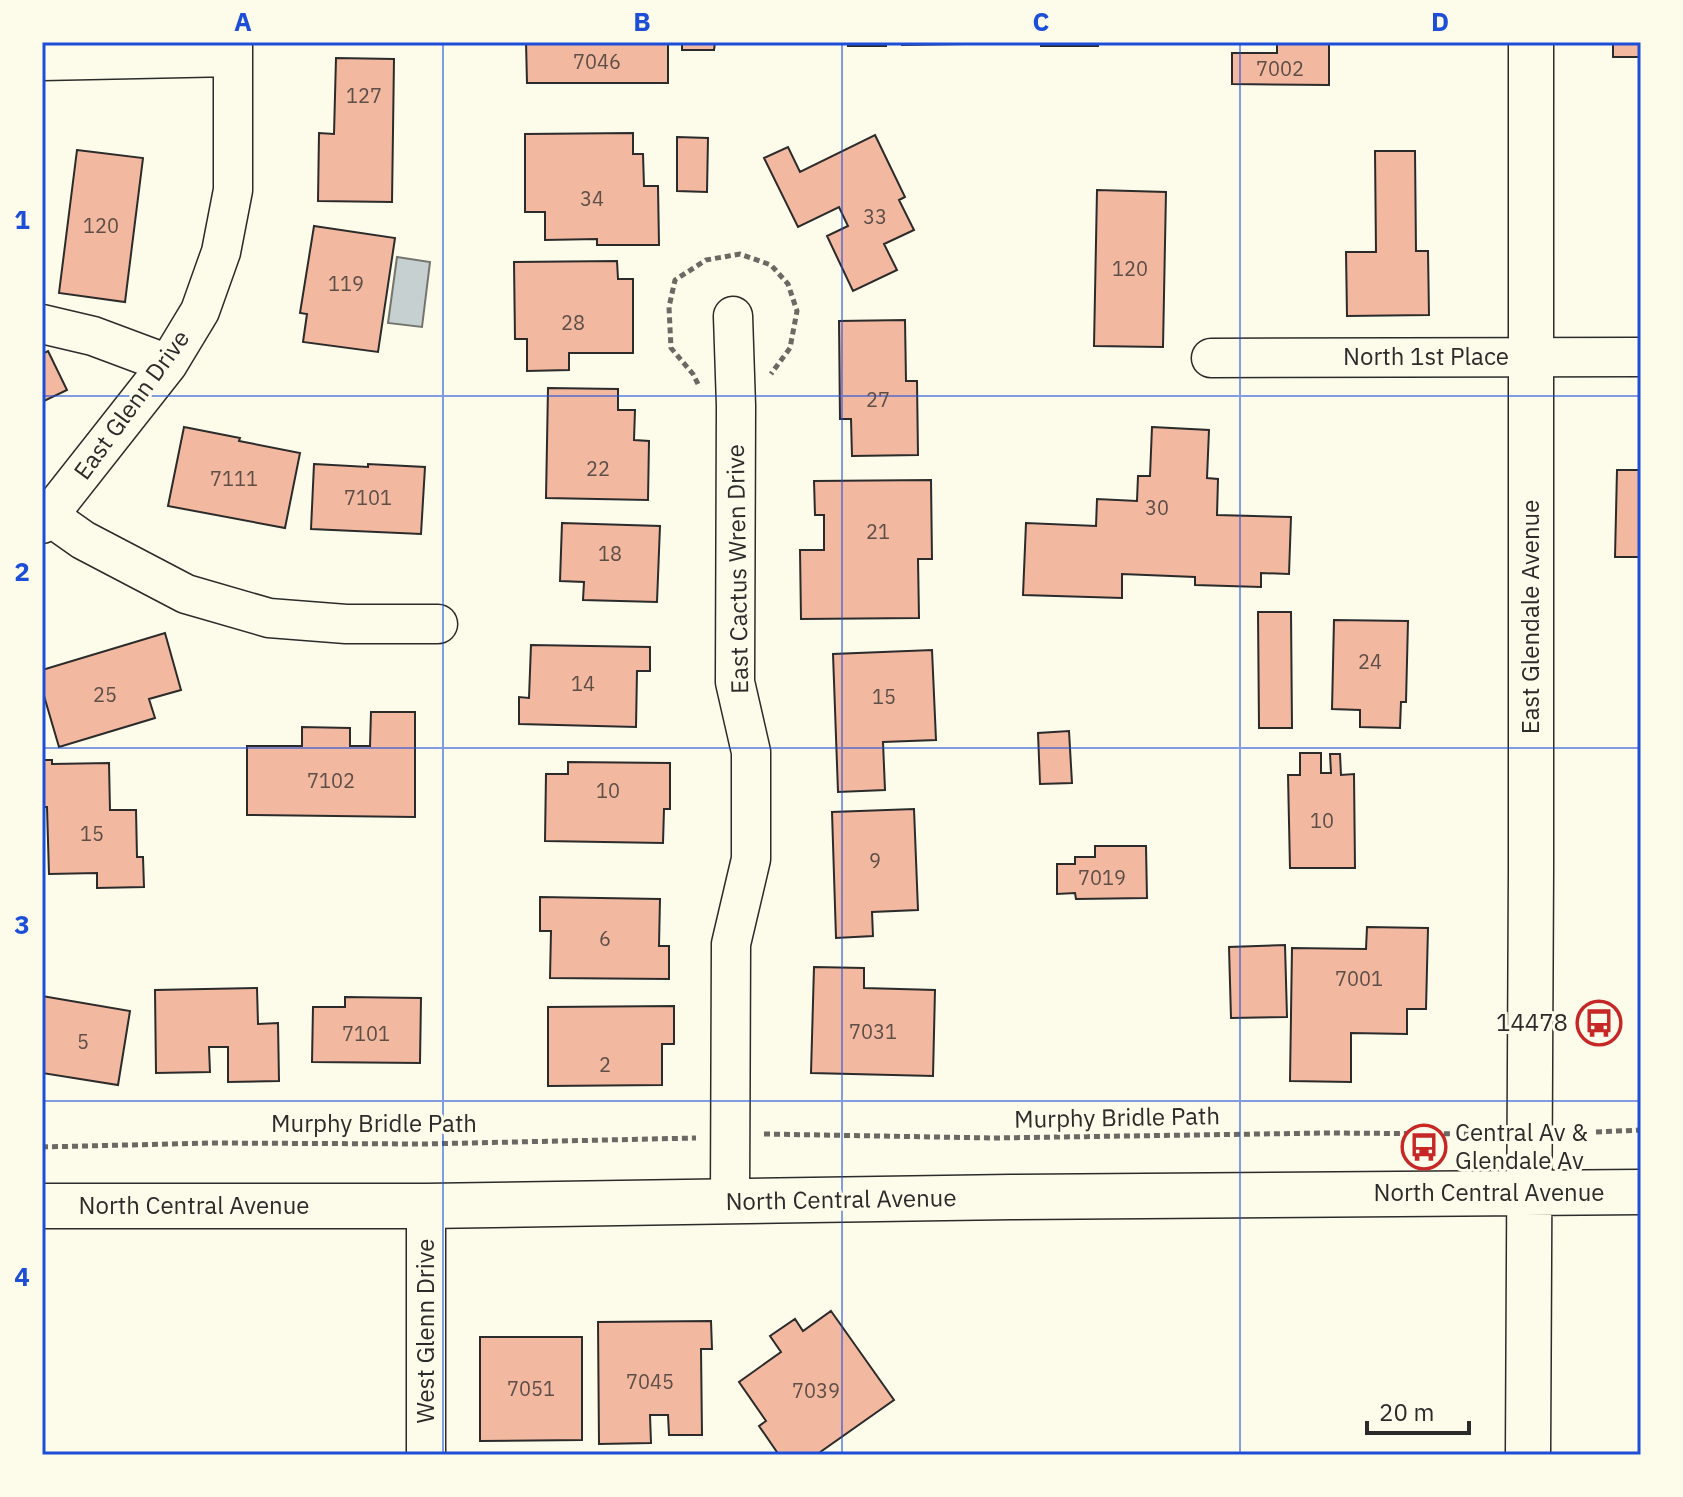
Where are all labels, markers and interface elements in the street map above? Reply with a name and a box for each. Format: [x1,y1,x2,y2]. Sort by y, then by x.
text: A [234,4,252,38]
text: B [633,4,651,38]
text: C [1033,4,1050,38]
text: D [1431,4,1449,38]
house number: 7046 [573,48,621,75]
house number: 7002 [1256,55,1304,82]
house number: 127 [346,82,382,109]
house number: 34 [580,185,604,212]
text: 1 [14,202,30,236]
house number: 33 [863,203,887,230]
house number: 120 [83,212,119,239]
house number: 120 [1112,255,1148,282]
house number: 119 [328,270,364,297]
house number: 28 [561,309,585,336]
street label: East Glenn Drive [66,323,196,486]
street label: North 1st Place [1343,340,1509,372]
house number: 27 [866,386,890,413]
street label: East Cactus Wren Drive [719,444,755,694]
house number: 22 [586,455,610,482]
house number: 7111 [210,465,258,492]
house number: 7101 [344,484,392,511]
house number: 30 [1145,494,1169,521]
street label: East Glendale Avenue [1514,500,1546,734]
house number: 21 [866,518,890,545]
house number: 18 [598,540,622,567]
text: 2 [14,554,30,588]
house number: 24 [1358,648,1382,675]
house number: 14 [571,670,595,697]
house number: 25 [93,681,117,708]
house number: 15 [872,683,896,710]
house number: 7102 [307,767,355,794]
house number: 10 [596,777,620,804]
house number: 10 [1310,807,1334,834]
house number: 15 [80,820,104,847]
house number: 9 [869,847,881,874]
house number: 7019 [1078,864,1126,891]
text: 3 [14,907,30,941]
house number: 6 [599,925,611,952]
house number: 7001 [1335,965,1383,992]
bus stop icon: 14478 [1575,999,1623,1047]
place label: 14478 [1496,1006,1568,1038]
house number: 7031 [849,1018,897,1045]
house number: 7101 [342,1020,390,1047]
house number: 5 [77,1028,89,1055]
house number: 2 [599,1051,611,1078]
street label: Murphy Bridle Path [1014,1099,1220,1135]
street label: Murphy Bridle Path [271,1107,477,1139]
place label: Central Av & Glendale Av [1455,1116,1588,1176]
bus stop icon: Central Av & Glendale Av [1400,1123,1448,1171]
street label: North Central Avenue [1373,1176,1605,1208]
street label: North Central Avenue [725,1181,957,1217]
street label: North Central Avenue [78,1189,310,1221]
street label: West Glenn Drive [409,1239,441,1423]
text: 4 [14,1259,30,1293]
house number: 7045 [626,1368,674,1395]
house number: 7051 [507,1375,555,1402]
house number: 7039 [792,1377,840,1404]
scale bar [1367,1385,1469,1435]
text: 20 m [1379,1396,1434,1428]

